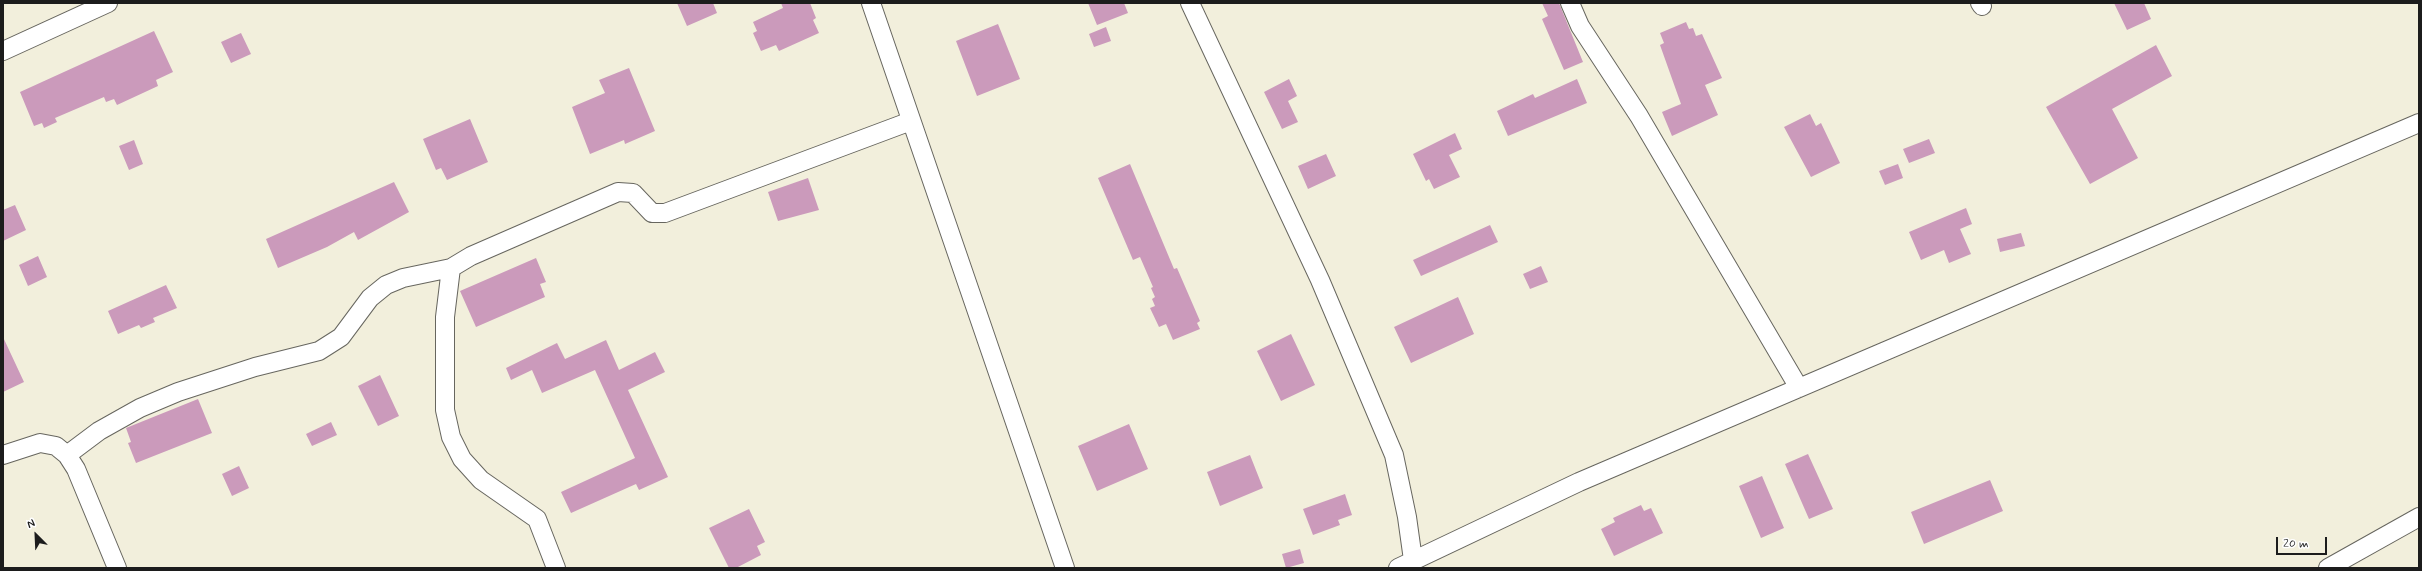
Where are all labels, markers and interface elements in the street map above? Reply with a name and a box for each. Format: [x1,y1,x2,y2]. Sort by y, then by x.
north arrow [16,515,56,555]
text: N [25,516,37,532]
scale bar [2278,529,2329,555]
text: 20 m [2283,536,2309,552]

